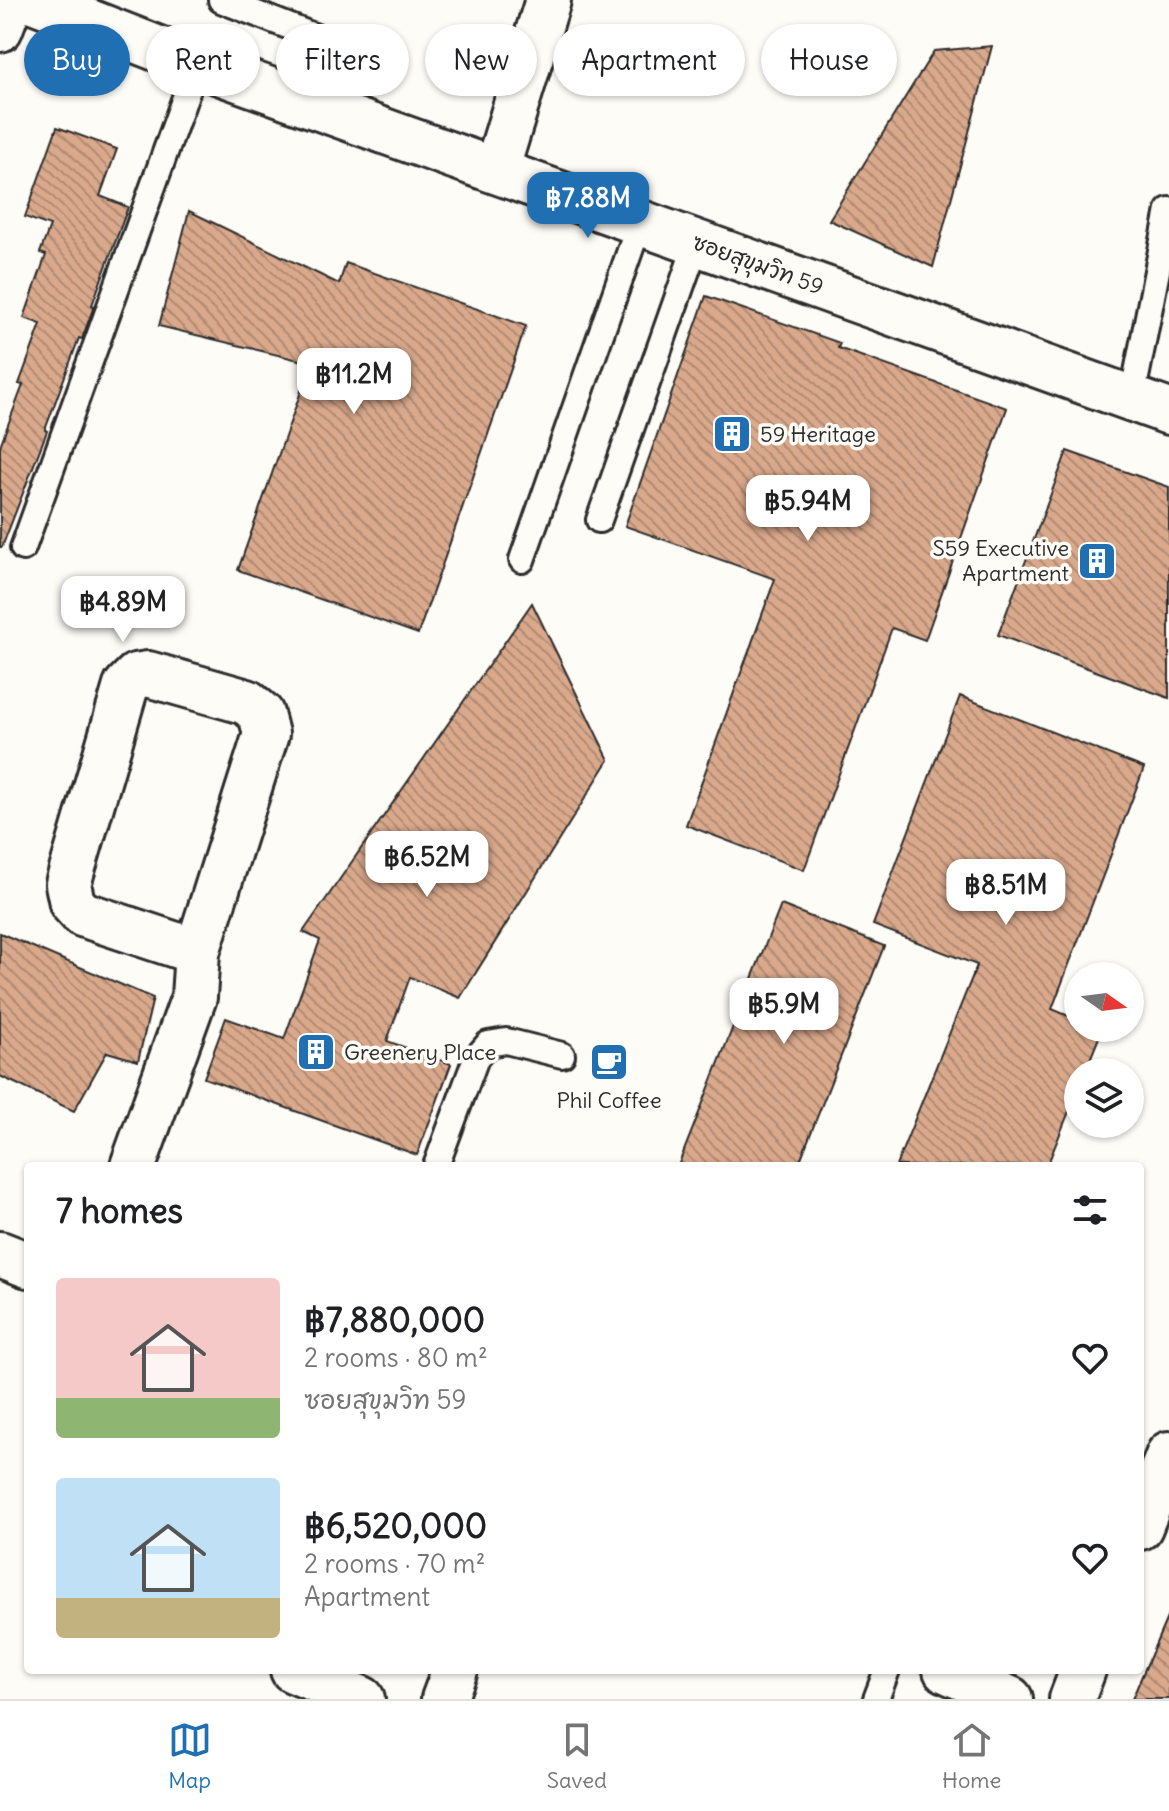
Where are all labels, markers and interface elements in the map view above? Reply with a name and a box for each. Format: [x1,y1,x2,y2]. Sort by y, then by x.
chip: Buy [24,24,130,96]
chip: Rent [146,24,260,96]
chip: Filters [276,24,409,96]
chip: New [425,24,537,96]
chip: Apartment [553,24,745,96]
chip: House [761,24,897,96]
pin: ฿7.88M [523,172,653,240]
text: ฿7.88M [545,181,631,214]
street label: ซอยสุขุมวิท 59 [688,227,827,303]
pin: ฿11.2M [289,348,419,416]
text: ฿11.2M [315,357,393,390]
building icon: 59 Heritage [711,413,753,455]
place label: 59 Heritage [760,420,876,448]
pin: ฿5.94M [743,475,873,543]
text: ฿5.94M [764,484,852,517]
place label: S59 Executive Apartment [933,534,1069,587]
building icon: S59 Executive Apartment [1076,540,1118,582]
pin: ฿4.89M [58,576,188,644]
text: ฿4.89M [79,585,167,618]
pin: ฿6.52M [362,831,492,899]
text: ฿6.52M [383,840,471,873]
pin: ฿8.51M [941,859,1071,927]
text: ฿8.51M [964,868,1048,901]
north arrow [1064,962,1144,1042]
map controls [1064,962,1144,1138]
pin: ฿5.9M [728,978,840,1046]
text: ฿5.9M [748,987,820,1020]
building icon: Greenery Place [295,1031,337,1073]
place label: Greenery Place [344,1038,496,1066]
cafe icon: Phil Coffee [588,1041,630,1083]
button: layers [1064,1058,1144,1138]
place label: Phil Coffee [556,1086,662,1114]
icon: filters [1068,1188,1112,1232]
text: 7 homes [56,1189,183,1232]
text: ฿7,880,000 [304,1298,485,1341]
icon: home [120,1310,216,1406]
icon: heart [1068,1336,1112,1380]
text: 2 rooms · 80 m² [304,1341,488,1374]
text: ซอยสุขุมวิท 59 [304,1383,466,1416]
text: ฿6,520,000 [304,1504,487,1547]
icon: home [120,1510,216,1606]
icon: heart [1068,1536,1112,1580]
text: 2 rooms · 70 m² [304,1547,485,1580]
text: Apartment [304,1580,430,1613]
tab: Map [168,1718,212,1794]
tab: Saved [547,1718,607,1794]
tab: Home [942,1718,1001,1794]

